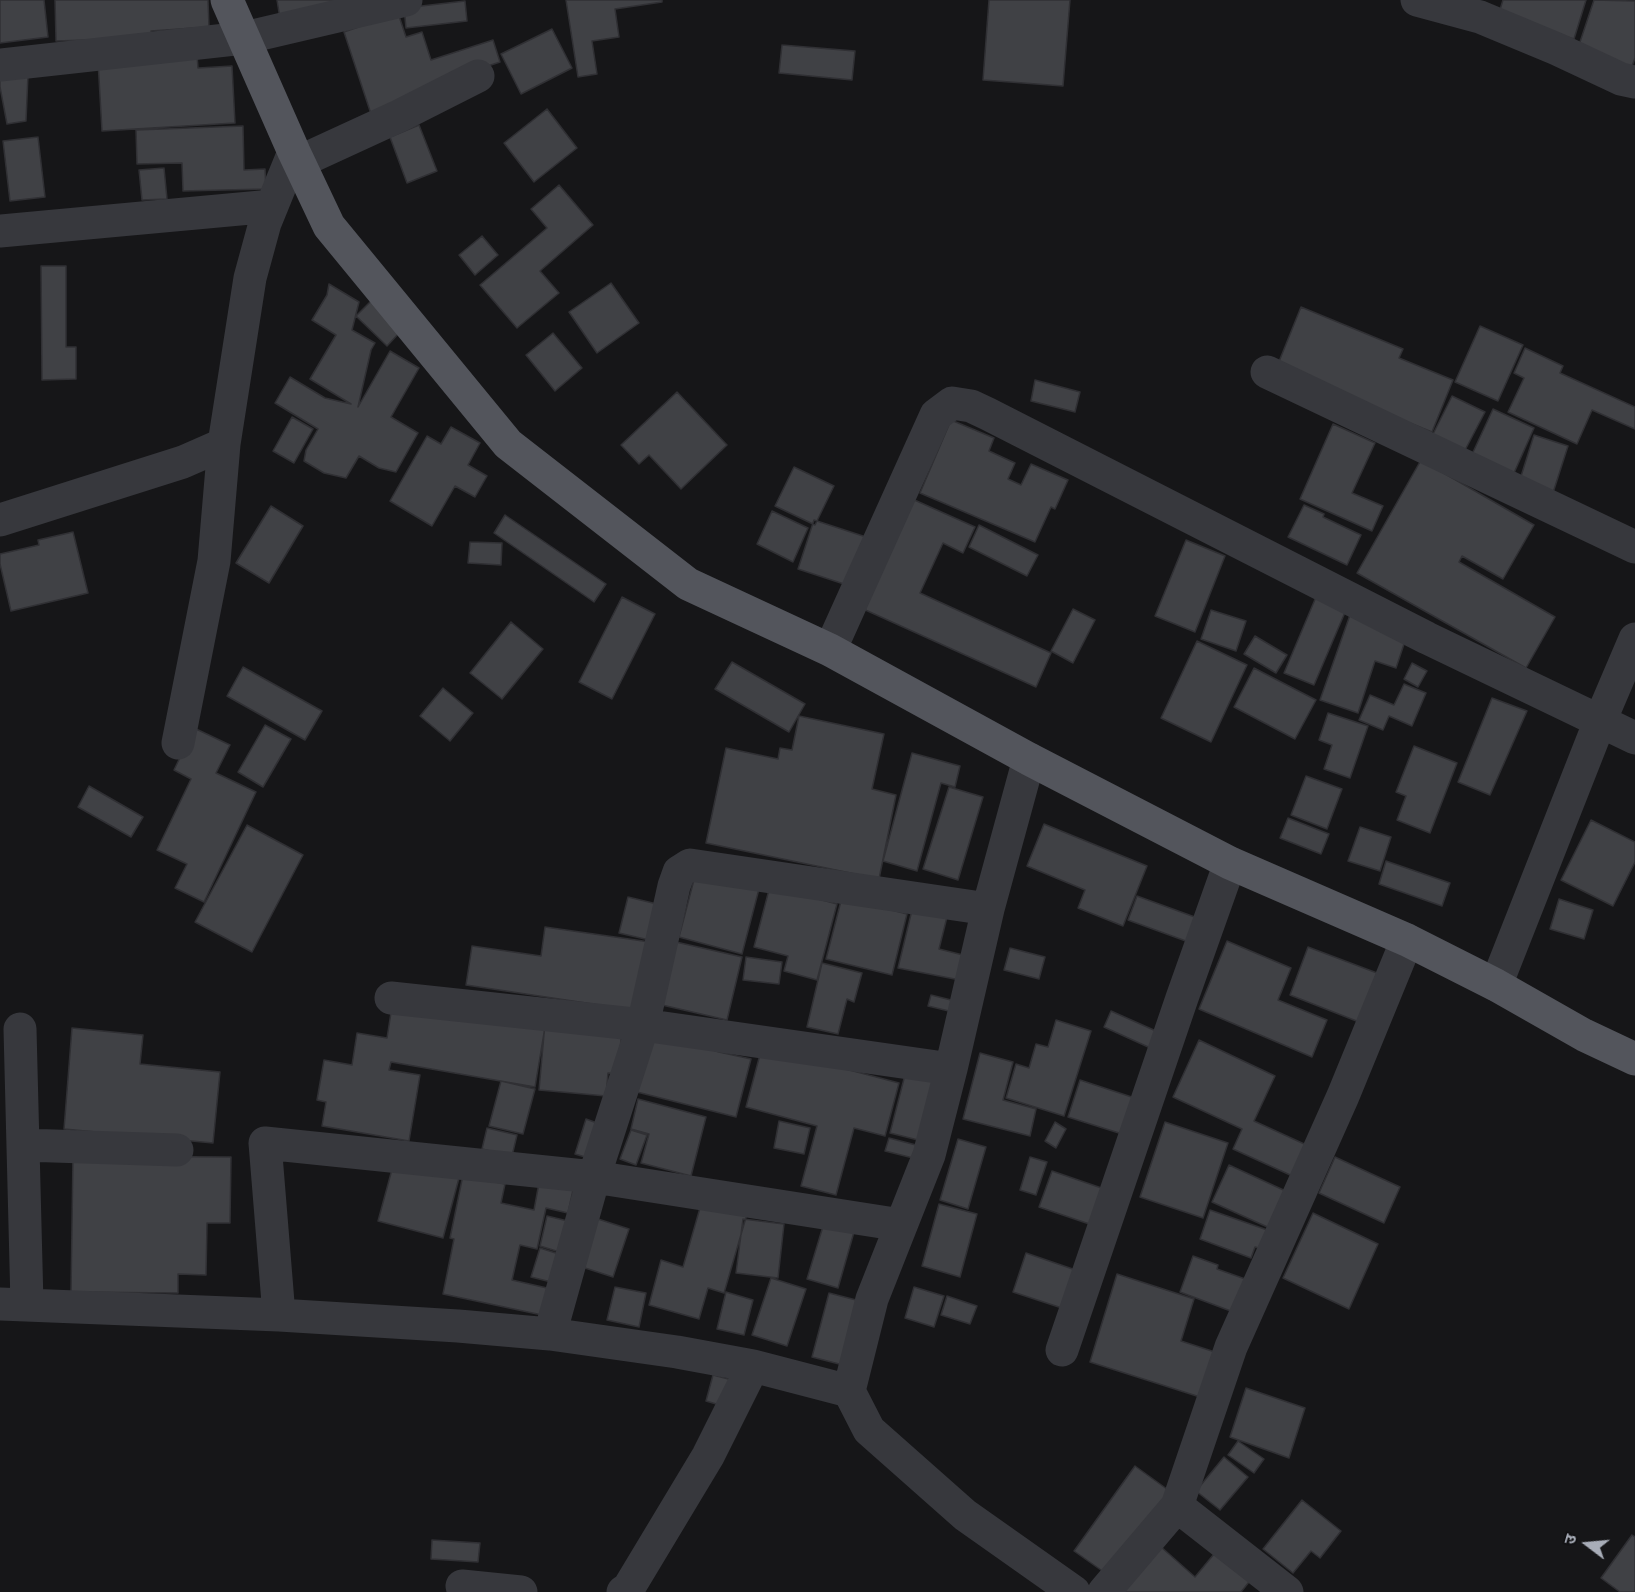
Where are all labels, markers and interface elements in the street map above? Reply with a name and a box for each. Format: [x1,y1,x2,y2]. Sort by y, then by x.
north arrow [1557,1514,1617,1574]
text: उ [1559,1532,1581,1546]

